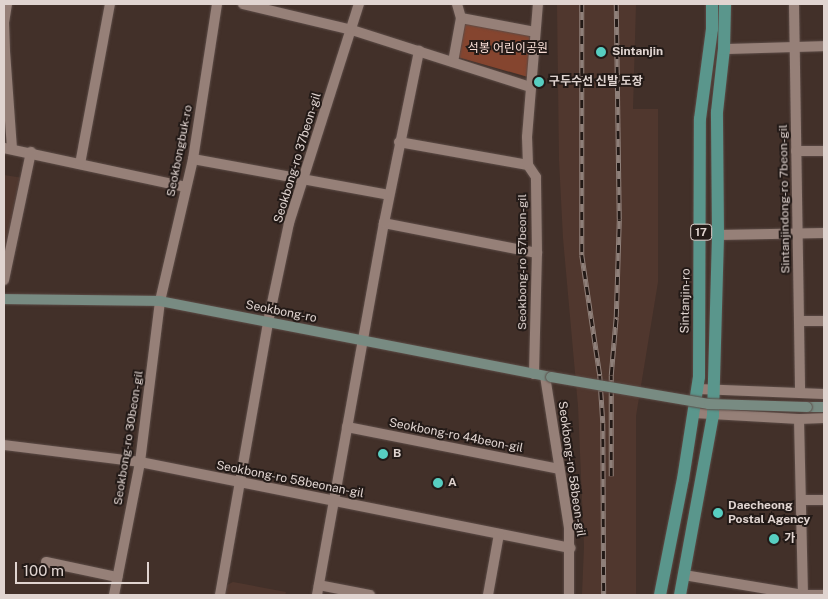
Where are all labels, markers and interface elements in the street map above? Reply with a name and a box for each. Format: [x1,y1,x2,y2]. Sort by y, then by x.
park label: 석봉 어린이공원 [468,42,548,56]
marker: Sintanjin [594,45,608,59]
place label: Sintanjin [612,45,663,59]
place label: 구두수선 신발 도장 [549,75,643,89]
marker: 구두수선 신발 도장 [533,76,545,88]
street label: Seokbong-ro 37beon-gil [271,91,325,225]
street label: Seokbongbuk-ro [164,104,196,198]
street label: Sintanjindong-ro 7beon-gil [776,124,794,274]
street label: Seokbong-ro 57beon-gil [516,194,530,330]
road number: 17 [690,223,712,240]
street label: Sintanjin-ro [678,268,694,334]
street label: Seokbong-ro [244,298,318,326]
street label: Seokbong-ro 30beon-gil [111,370,147,506]
street label: Seokbong-ro 58beon-gil [554,400,588,538]
street label: Seokbong-ro 44beon-gil [388,416,524,456]
place label: B [393,447,401,461]
marker: B [377,448,389,460]
street label: Seokbong-ro 58beonan-gil [215,459,365,501]
place label: A [448,476,457,490]
marker: A [432,477,444,489]
place label: Daecheong Postal Agency [728,499,810,527]
marker: Daecheong Postal Agency [712,507,724,519]
place label: 가 [784,532,795,546]
marker: 가 [768,533,780,545]
scale bar [18,552,151,584]
text: 100 m [23,562,64,579]

